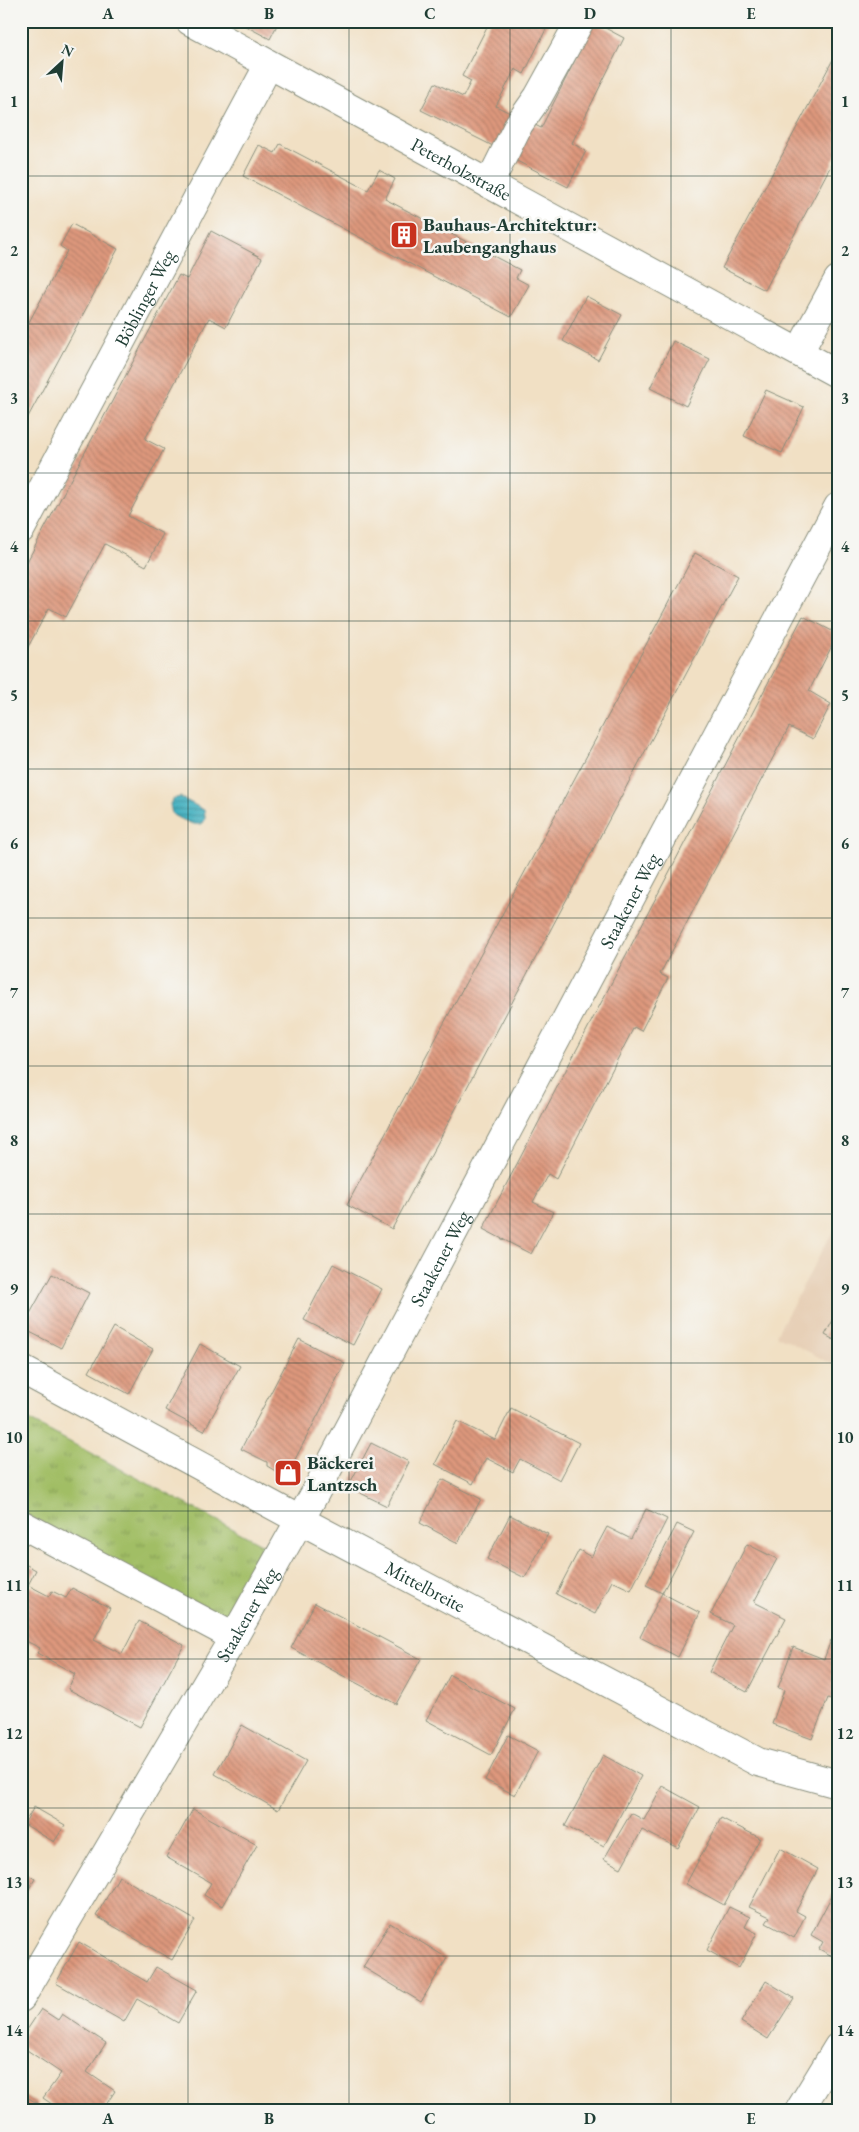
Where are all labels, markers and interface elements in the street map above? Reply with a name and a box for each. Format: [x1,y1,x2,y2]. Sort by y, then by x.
text: A [101,3,114,24]
text: B [264,3,274,24]
text: C [424,3,436,24]
text: D [584,3,596,24]
text: E [746,3,756,24]
north arrow [38,38,88,88]
text: N [59,40,77,61]
text: 1 [10,91,18,112]
text: 1 [841,91,849,112]
street label: Peterholzstraße [407,131,516,206]
place label: Bauhaus-Architektur: Laubenganghaus [423,212,597,259]
building icon: Bauhaus-Architektur: Laubenganghaus [389,220,419,250]
text: 2 [10,240,19,261]
text: 2 [841,240,850,261]
street label: Böblinger Weg [108,244,181,351]
text: 3 [10,388,18,409]
text: 3 [841,388,849,409]
text: 4 [10,536,19,557]
text: 4 [841,536,850,557]
text: 5 [10,685,18,706]
text: 5 [841,685,849,706]
text: 6 [10,833,19,854]
text: 6 [841,833,850,854]
street label: Staakener Weg [594,848,665,953]
text: 7 [10,982,19,1003]
text: 7 [841,982,850,1003]
text: 8 [10,1130,18,1151]
text: 8 [841,1130,849,1151]
street label: Staakener Weg [404,1205,476,1311]
text: 9 [10,1278,19,1299]
text: 9 [841,1278,850,1299]
text: 10 [6,1427,23,1448]
text: 10 [837,1427,854,1448]
place label: Bäckerei Lantzsch [307,1450,378,1497]
shop icon: Bäckerei Lantzsch [273,1458,303,1488]
street label: Mittelbreite [381,1555,470,1618]
street label: Staakener Weg [210,1562,284,1666]
text: 11 [6,1575,22,1596]
text: 11 [837,1575,853,1596]
text: 12 [6,1723,23,1744]
text: 12 [837,1723,854,1744]
text: 13 [6,1872,22,1893]
text: 13 [837,1872,853,1893]
text: 14 [6,2020,23,2041]
text: 14 [837,2020,854,2041]
text: A [101,2108,114,2129]
text: B [264,2108,274,2129]
text: C [424,2108,436,2129]
text: D [584,2108,596,2129]
text: E [746,2108,756,2129]

